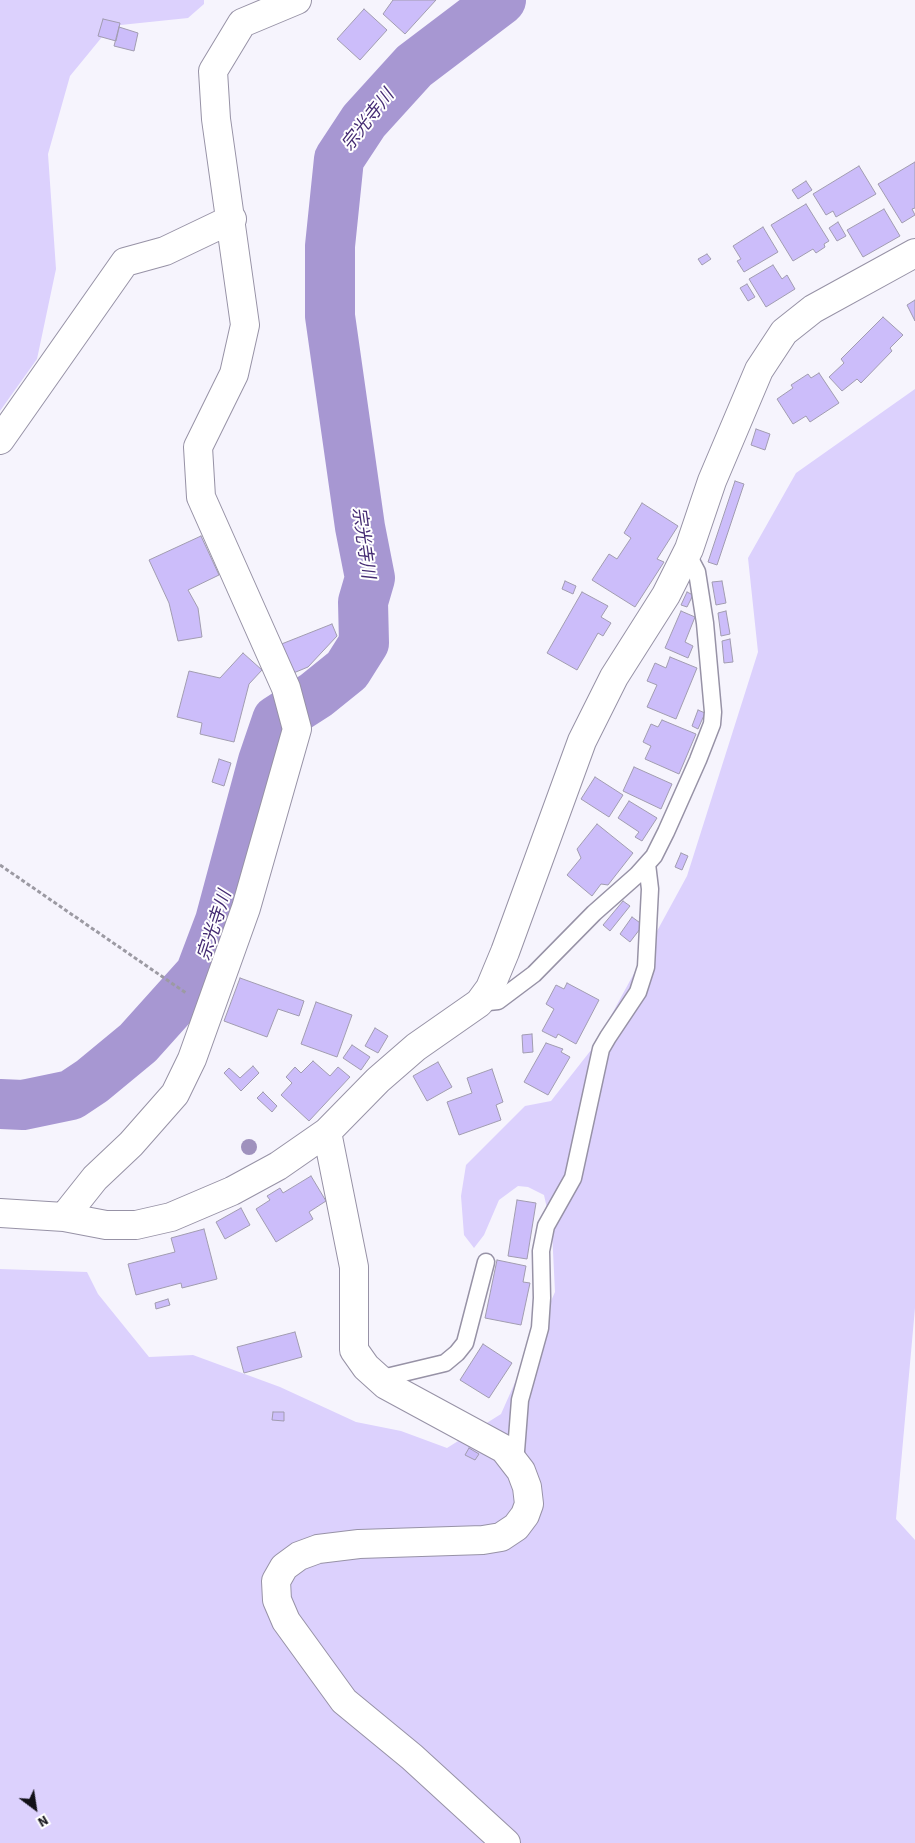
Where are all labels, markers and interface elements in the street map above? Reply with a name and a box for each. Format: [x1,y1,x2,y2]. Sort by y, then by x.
water label: 宗光寺川 [338,86,400,156]
water label: 宗光寺川 [346,506,378,580]
water label: 宗光寺川 [195,888,237,964]
north arrow [10,1783,60,1833]
text: N [34,1810,52,1832]

